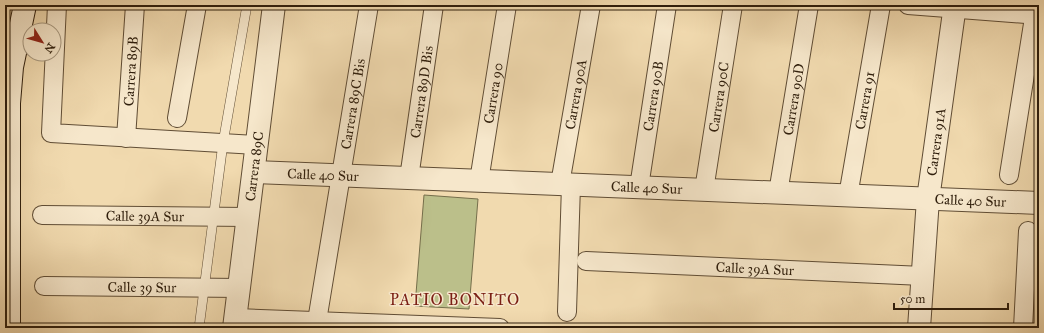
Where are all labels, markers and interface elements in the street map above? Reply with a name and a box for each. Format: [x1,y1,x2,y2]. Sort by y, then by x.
north arrow [22,22,62,62]
street label: Carrera 89B [120,36,141,107]
text: N [41,40,58,56]
street label: Carrera 89D Bis [406,45,437,139]
street label: Carrera 89C Bis [337,57,369,151]
street label: Carrera 90A [561,57,590,131]
street label: Carrera 90B [639,60,667,132]
street label: Carrera 90 [480,61,506,125]
street label: Carrera 90C [705,61,732,134]
street label: Carrera 90D [779,62,808,136]
street label: Carrera 91 [851,70,878,131]
street label: Carrera 91A [923,106,949,177]
street label: Carrera 89C [241,130,267,202]
street label: Calle 40 Sur [287,165,360,185]
street label: Calle 40 Sur [611,178,684,197]
street label: Calle 40 Sur [934,190,1007,210]
street label: Calle 39A Sur [106,207,185,225]
street label: Calle 39A Sur [715,258,795,279]
street label: Calle 39 Sur [108,278,177,296]
scale bar [894,285,1008,311]
district label: PATIO BONITO [390,290,520,309]
text: 50 m [900,292,925,306]

